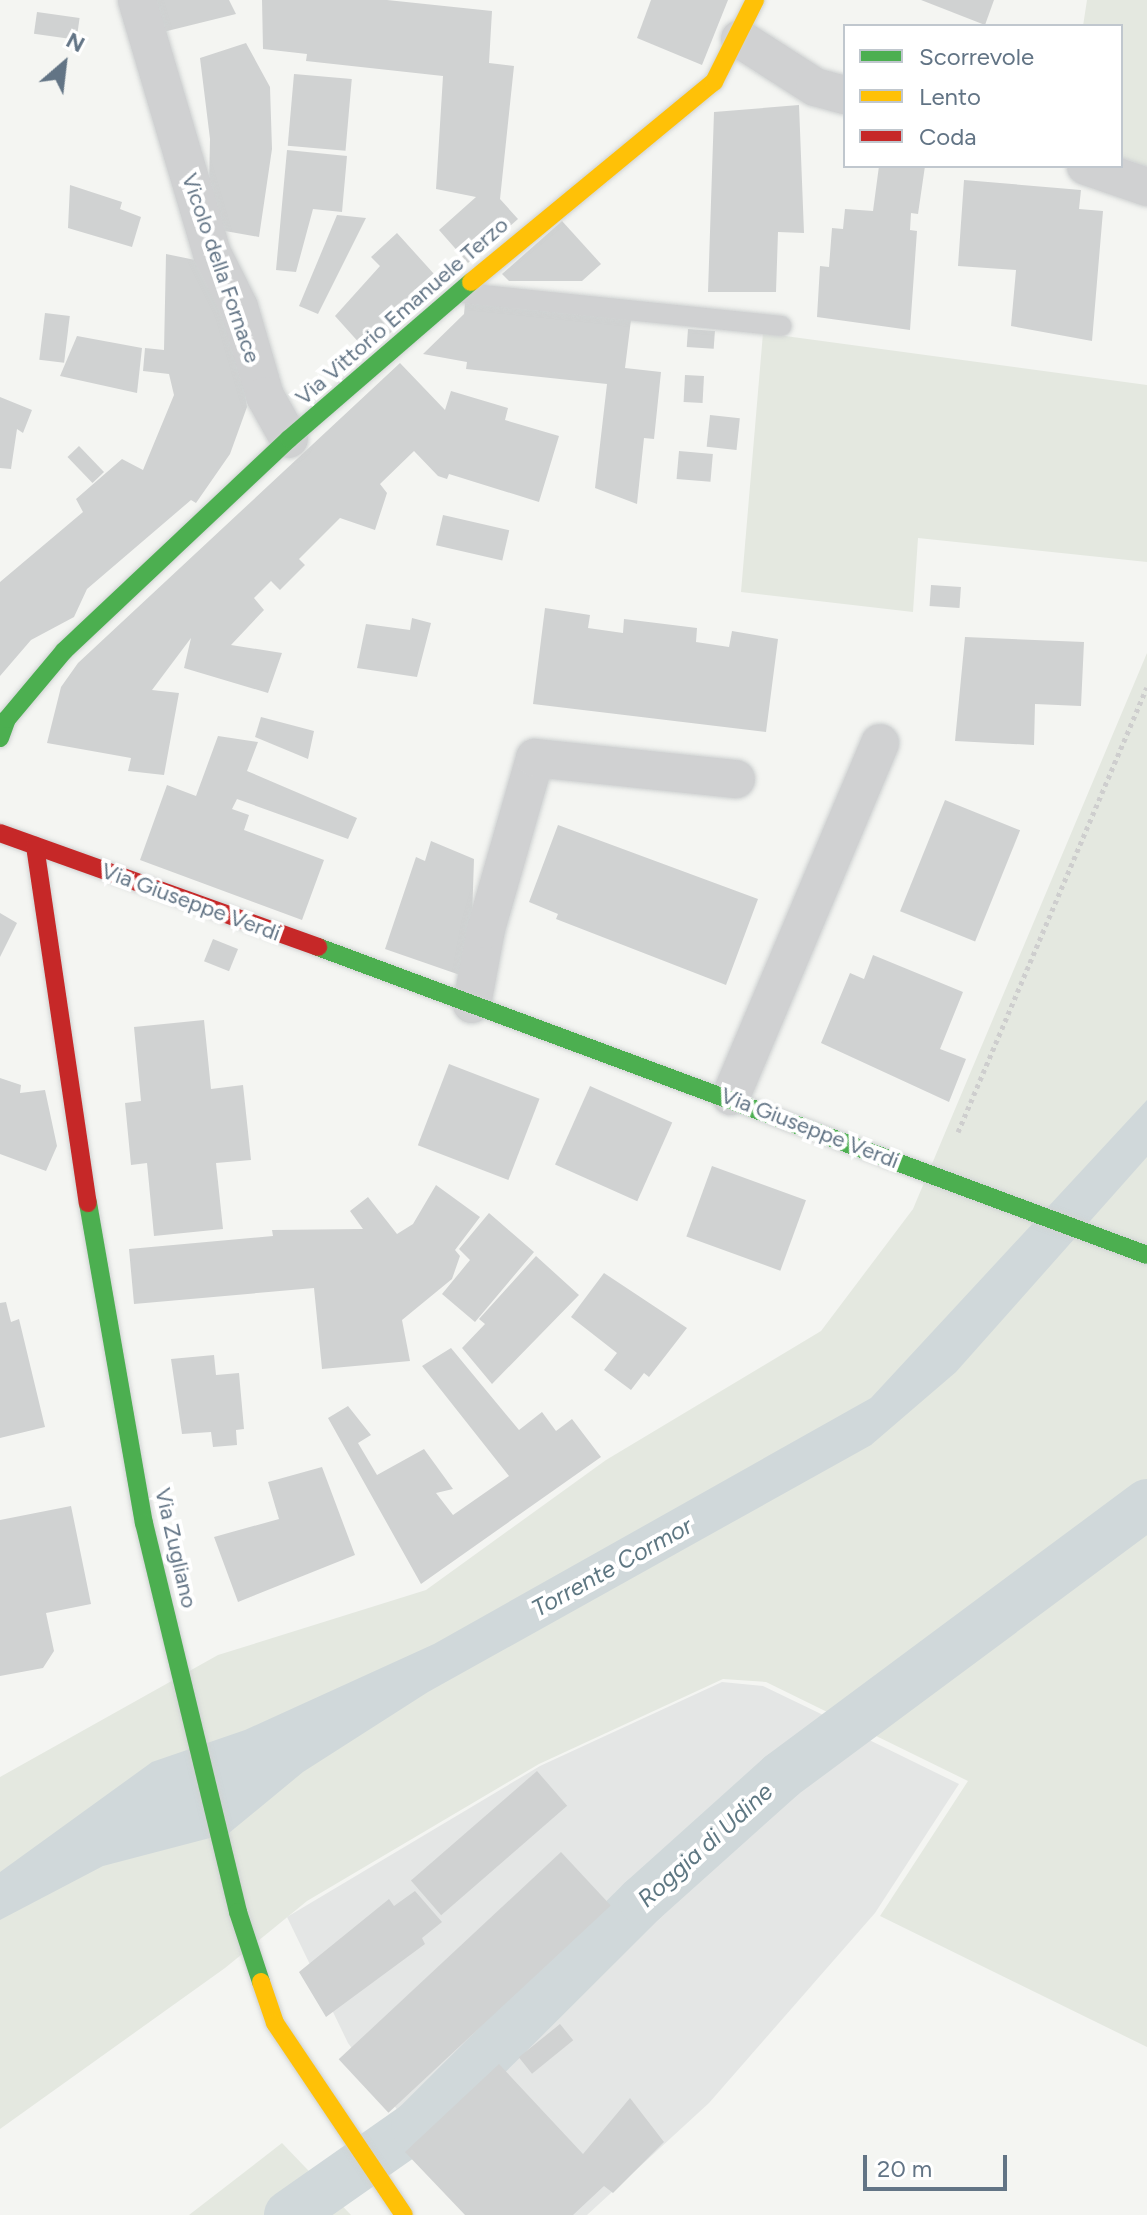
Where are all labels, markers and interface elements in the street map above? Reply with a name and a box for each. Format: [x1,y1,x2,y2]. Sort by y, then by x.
north arrow [24,24,104,104]
legend [843,24,1123,168]
text: N [62,26,89,58]
text: Scorrevole [919,42,1034,71]
text: Lento [919,82,981,111]
text: Coda [919,122,977,151]
street label: Vicolo della Fornace [176,170,266,366]
street label: Via Vittorio Emanuele Terzo [290,211,514,411]
street label: Via Giuseppe Verdi [98,857,284,947]
street label: Via Giuseppe Verdi [717,1082,903,1174]
street label: Via Zugliano [149,1485,203,1611]
water label: Torrente Cormor [527,1511,697,1623]
water label: Roggia di Udine [632,1777,778,1913]
scale bar [867,2139,1011,2189]
text: 20 m [877,2154,932,2183]

